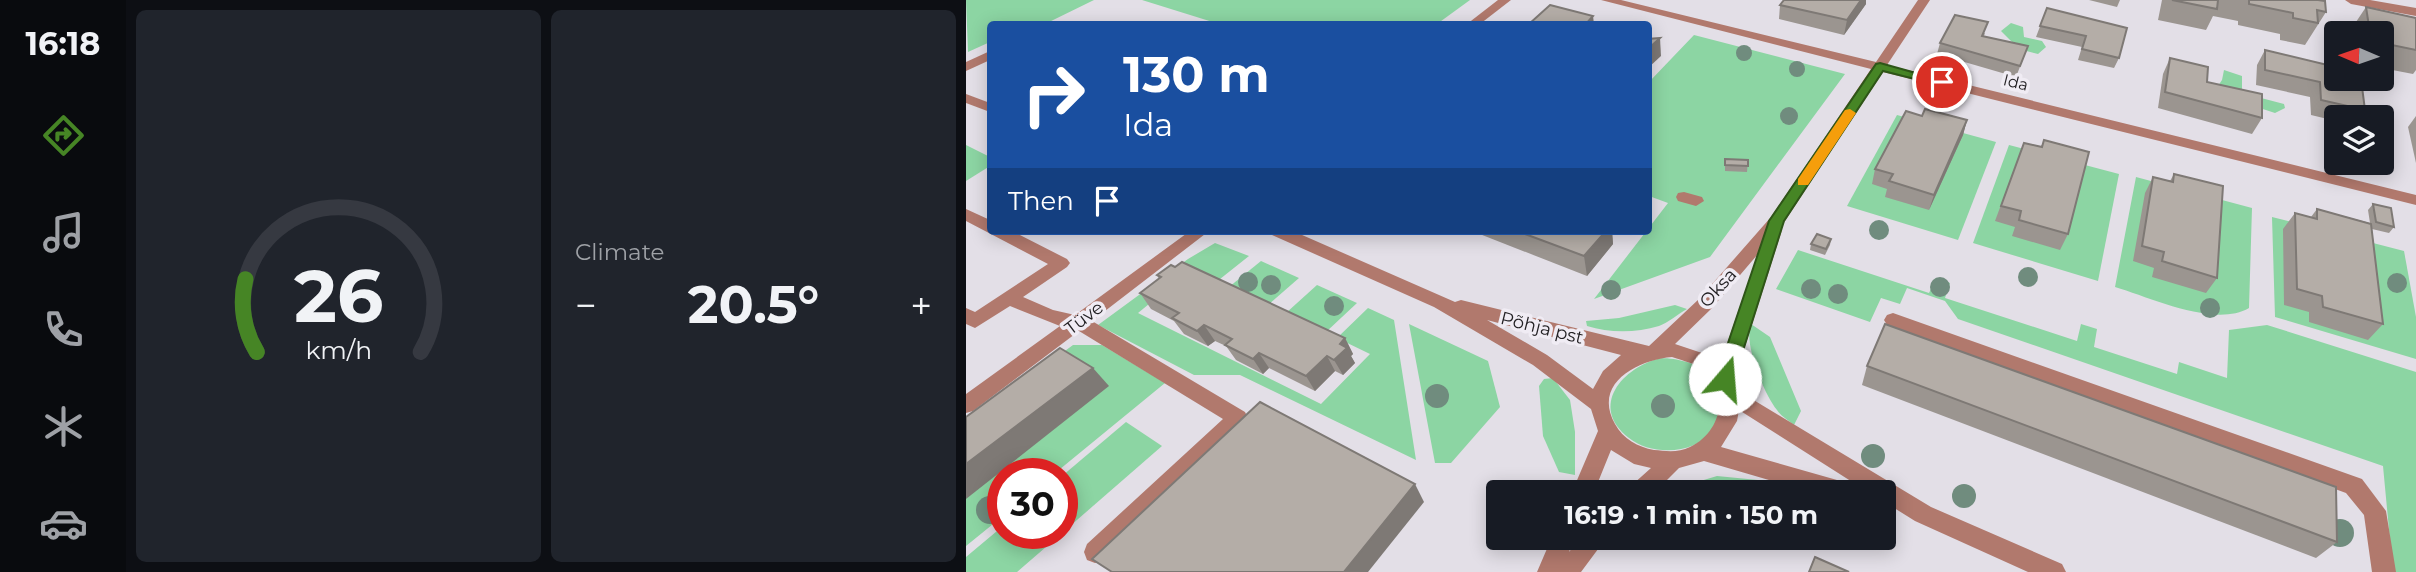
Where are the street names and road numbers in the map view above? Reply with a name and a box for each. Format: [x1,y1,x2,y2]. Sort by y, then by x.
street label: Ida [2001,70,2030,95]
street label: Oksa [1695,264,1741,312]
street label: Tüve [1060,296,1108,340]
street label: Põhja pst [1498,307,1586,349]

